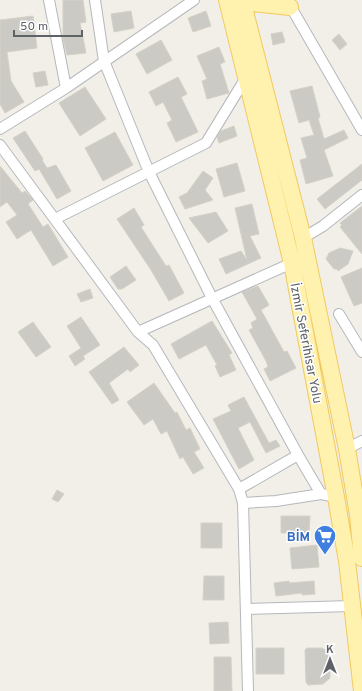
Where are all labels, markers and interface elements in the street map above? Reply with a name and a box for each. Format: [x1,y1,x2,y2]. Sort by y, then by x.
scale bar [14,12,82,38]
text: 50 m [20,19,48,35]
street label: İzmir Seferihisar Yolu [285,281,327,405]
supermarket icon: BİM [312,523,338,556]
place label: BİM [287,529,310,546]
north arrow [310,639,350,679]
text: K [326,643,334,657]

